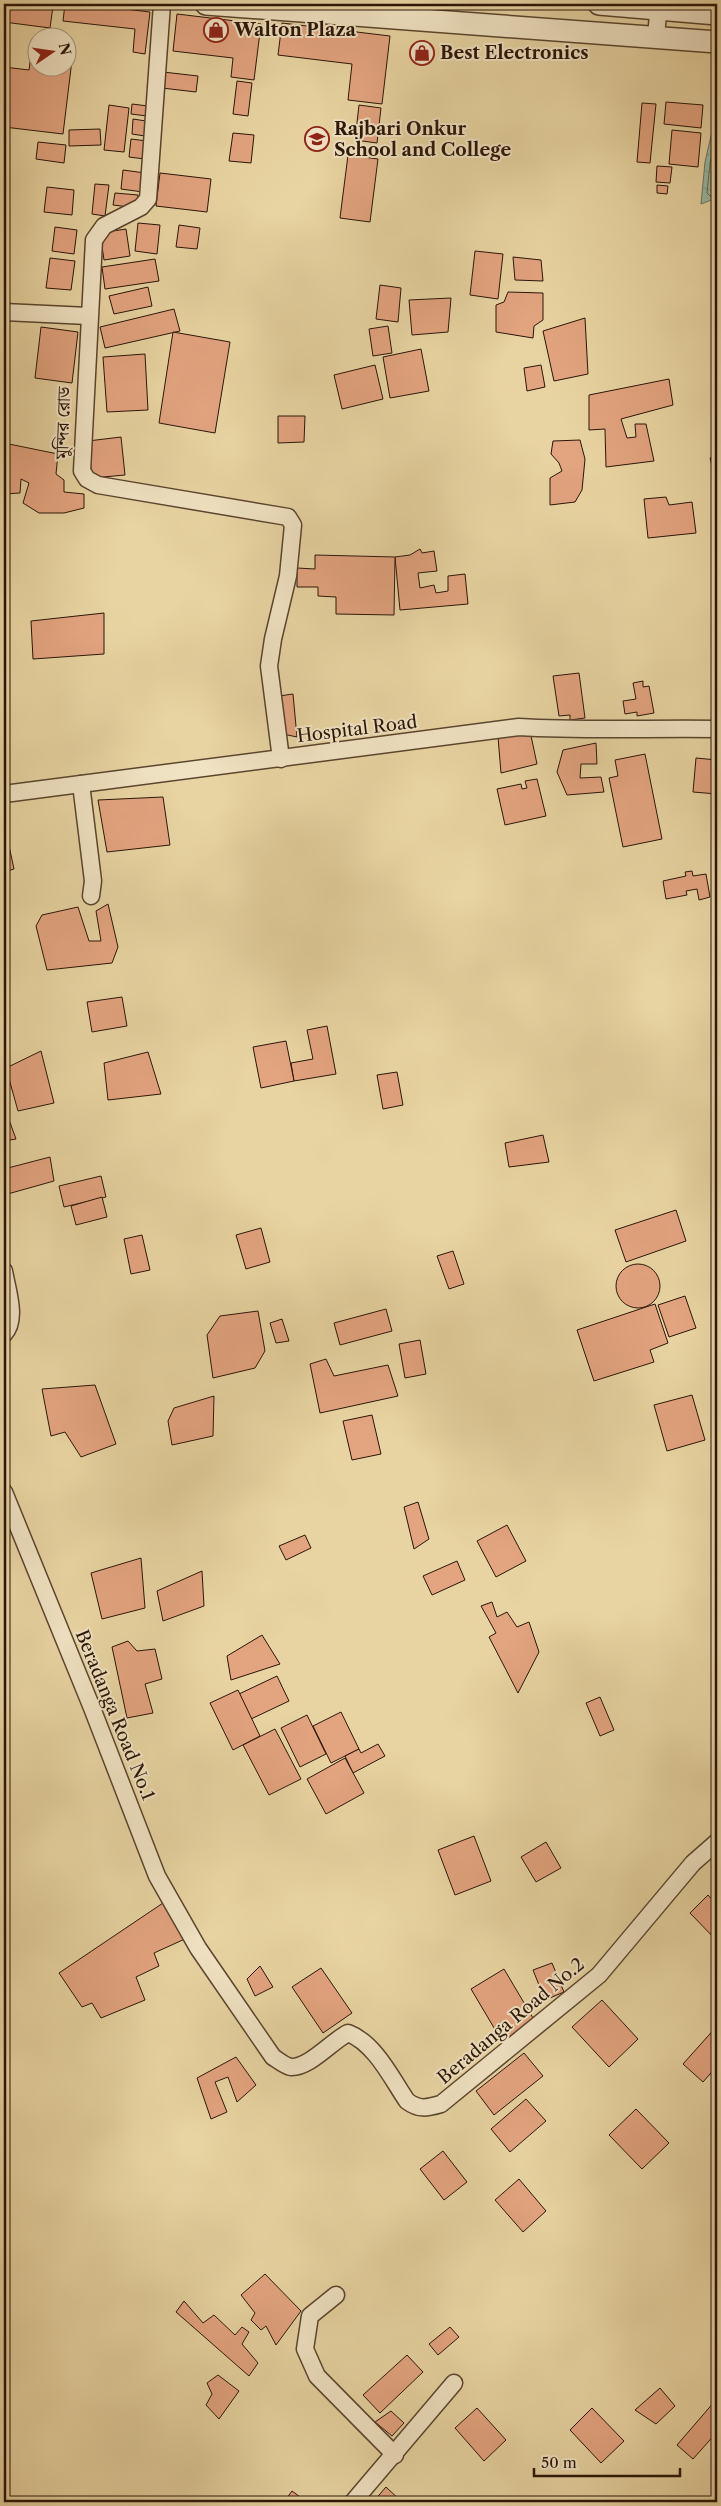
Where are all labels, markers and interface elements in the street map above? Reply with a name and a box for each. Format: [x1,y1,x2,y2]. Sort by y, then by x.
shop icon: Walton Plaza [203,17,229,43]
place label: Walton Plaza [233,19,357,41]
north arrow [28,28,78,78]
shop icon: Best Electronics [409,40,435,66]
text: N [55,41,75,57]
place label: Best Electronics [440,42,588,64]
place label: Rajbari Onkur School and College [334,118,511,161]
school or university icon: Rajbari Onkur School and College [304,126,330,152]
street label: মুন্দির রোড [51,386,76,461]
street label: Hospital Road [296,711,418,747]
street label: Beradanga Road No.1 [71,1627,159,1804]
street label: Beradanga Road No.2 [433,1953,589,2089]
scale bar [534,2446,680,2478]
text: 50 m [541,2453,577,2472]

